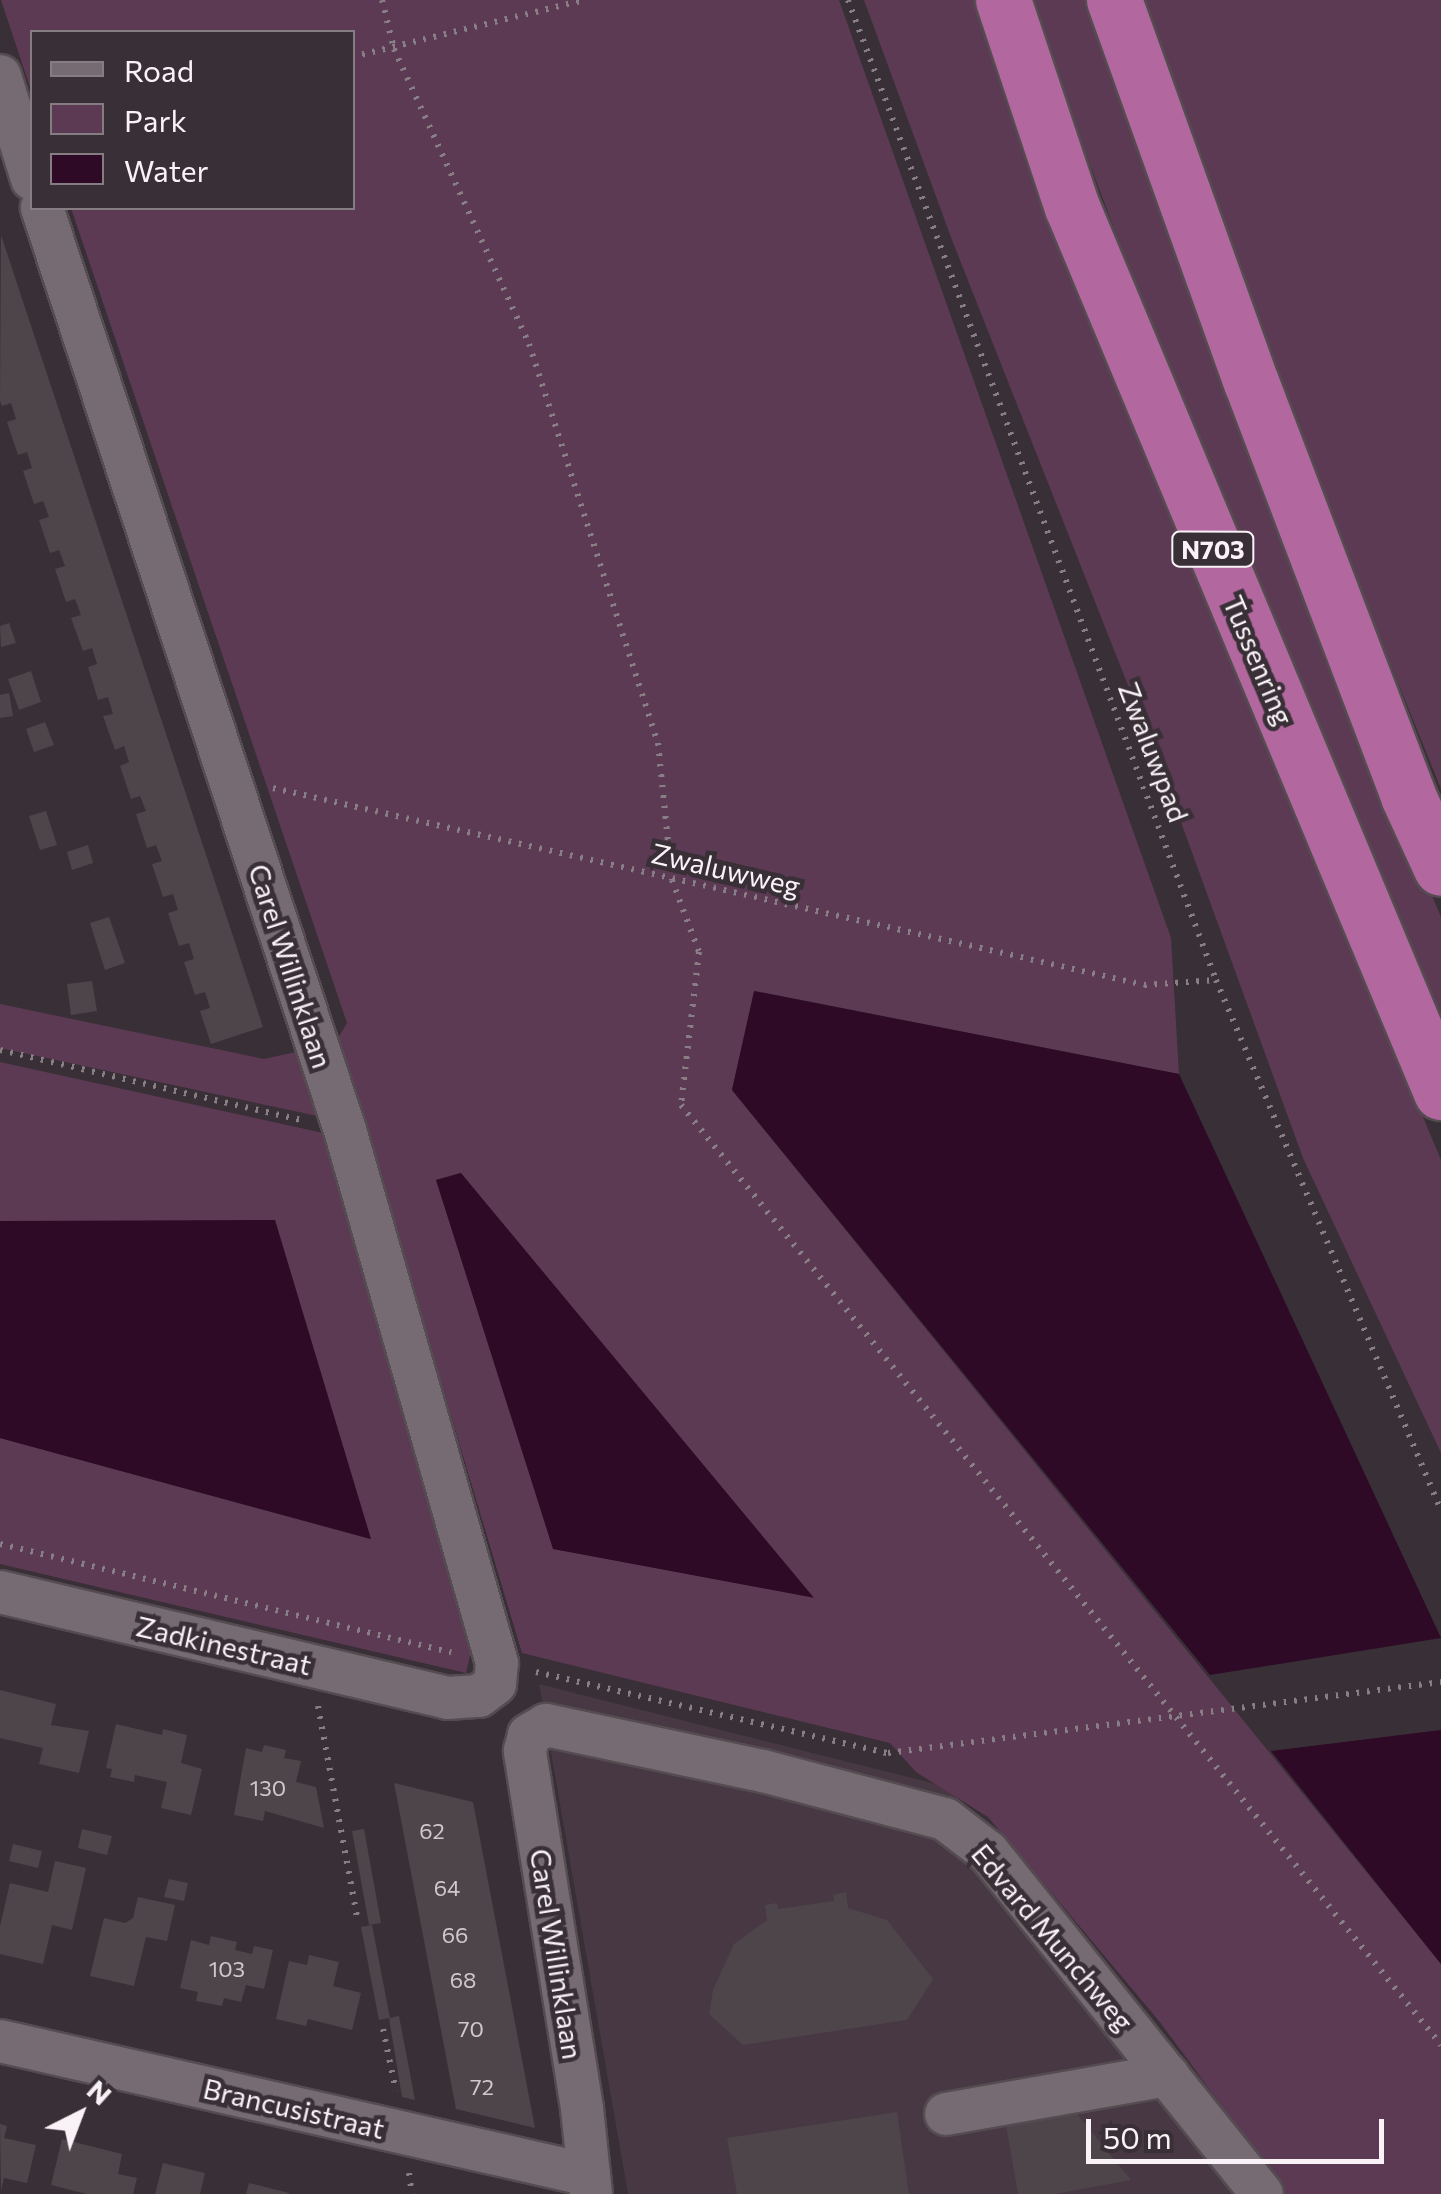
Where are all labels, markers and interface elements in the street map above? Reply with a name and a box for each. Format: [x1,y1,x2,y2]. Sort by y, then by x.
legend [30,30,355,210]
text: Road [124,51,194,88]
text: Park [124,101,187,138]
text: Water [124,151,209,188]
road number: N703 [1170,529,1256,569]
street label: Tussenring [1217,590,1301,730]
street label: Zwaluwpad [1112,677,1196,827]
street label: Zwaluwweg [648,836,804,902]
street label: Carel Willinklaan [242,860,340,1072]
street label: Zadkinestraat [133,1609,315,1681]
house number: 130 [250,1775,286,1801]
house number: 62 [419,1818,445,1844]
street label: Edvard Munchweg [965,1837,1141,2037]
street label: Carel Willinklaan [524,1846,590,2062]
house number: 64 [434,1875,460,1901]
house number: 66 [442,1922,468,1948]
house number: 103 [209,1956,245,1982]
house number: 68 [450,1967,476,1993]
house number: 70 [458,2016,484,2042]
north arrow [30,2064,130,2164]
street label: Brancusistraat [200,2071,388,2145]
text: N [81,2072,119,2111]
house number: 72 [470,2074,494,2100]
scale bar [1091,2099,1388,2161]
text: 50 m [1103,2118,1172,2155]

